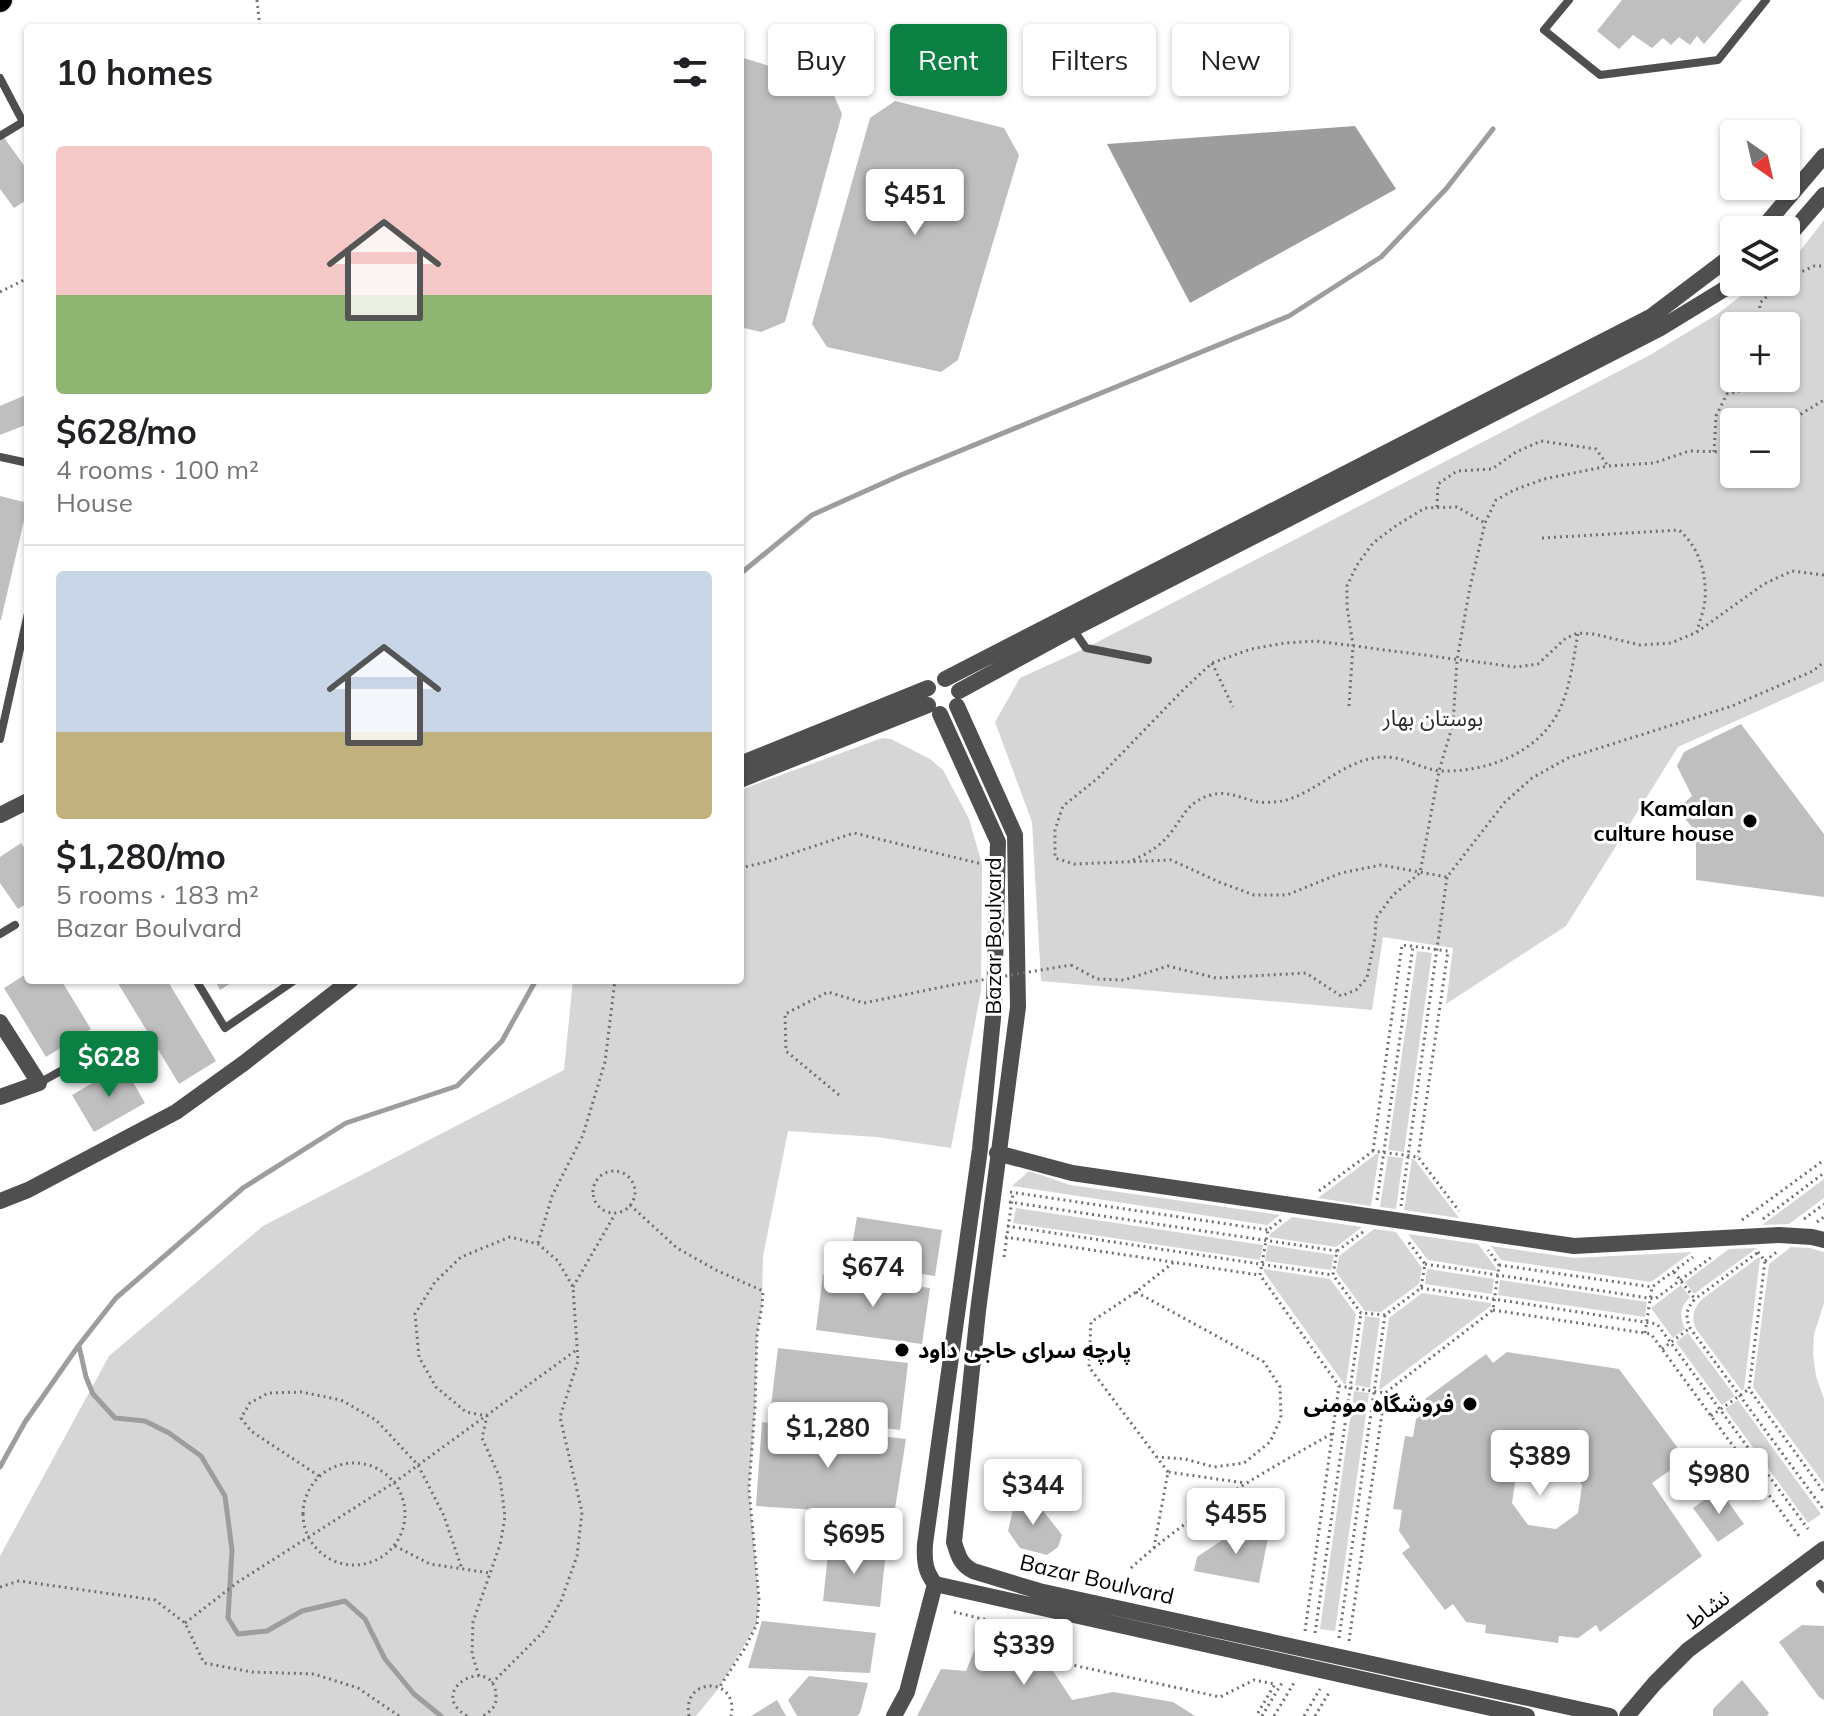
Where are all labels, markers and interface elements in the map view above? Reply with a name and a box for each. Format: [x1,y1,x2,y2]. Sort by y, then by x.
chip: Buy [768,24,874,96]
chip: Rent [890,24,1007,96]
chip: Filters [1023,24,1156,96]
chip: New [1172,24,1289,96]
icon: filters [668,50,712,94]
text: 10 homes [56,51,213,94]
north arrow [1720,120,1800,200]
map controls [1720,120,1800,488]
pin: $451 [868,169,962,237]
text: $451 [884,178,946,211]
icon: home [312,198,456,342]
button: layers [1720,216,1800,296]
button: + [1720,312,1800,392]
button: − [1720,408,1800,488]
text: $628/mo [56,410,197,453]
text: 4 rooms · 100 m² [56,453,259,486]
text: House [56,486,133,519]
icon: home [312,623,456,767]
park label: بوستان بهار [1382,704,1483,732]
place label: Kamalan culture house [1594,794,1734,847]
marker: Kamalan culture house [1741,812,1759,830]
text: $1,280/mo [56,835,226,878]
street label: Bazar Boulvard [979,857,1007,1015]
text: 5 rooms · 183 m² [56,878,259,911]
text: Bazar Boulvard [56,911,242,944]
pin: $628 [62,1031,156,1099]
text: $628 [78,1040,140,1073]
pin: $674 [826,1241,920,1309]
text: $674 [842,1250,904,1283]
place label: پارچه سرای حاجی داود [918,1336,1131,1365]
marker: پارچه سرای حاجی داود [893,1341,911,1359]
place label: فروشگاه مومنی [1303,1390,1454,1418]
marker: فروشگاه مومنی [1461,1395,1479,1413]
pin: $1,280 [763,1402,893,1470]
text: $1,280 [786,1411,870,1444]
pin: $389 [1493,1430,1587,1498]
text: $389 [1509,1439,1571,1472]
pin: $980 [1672,1448,1766,1516]
text: $980 [1688,1457,1750,1490]
pin: $344 [986,1459,1080,1527]
text: $344 [1002,1468,1064,1501]
pin: $455 [1189,1488,1283,1556]
text: $455 [1205,1497,1267,1530]
pin: $695 [807,1508,901,1576]
text: $695 [823,1517,885,1550]
street label: Bazar Boulvard [1017,1548,1177,1610]
street label: نشاط [1679,1583,1735,1635]
pin: $339 [977,1619,1071,1687]
text: $339 [993,1628,1055,1661]

